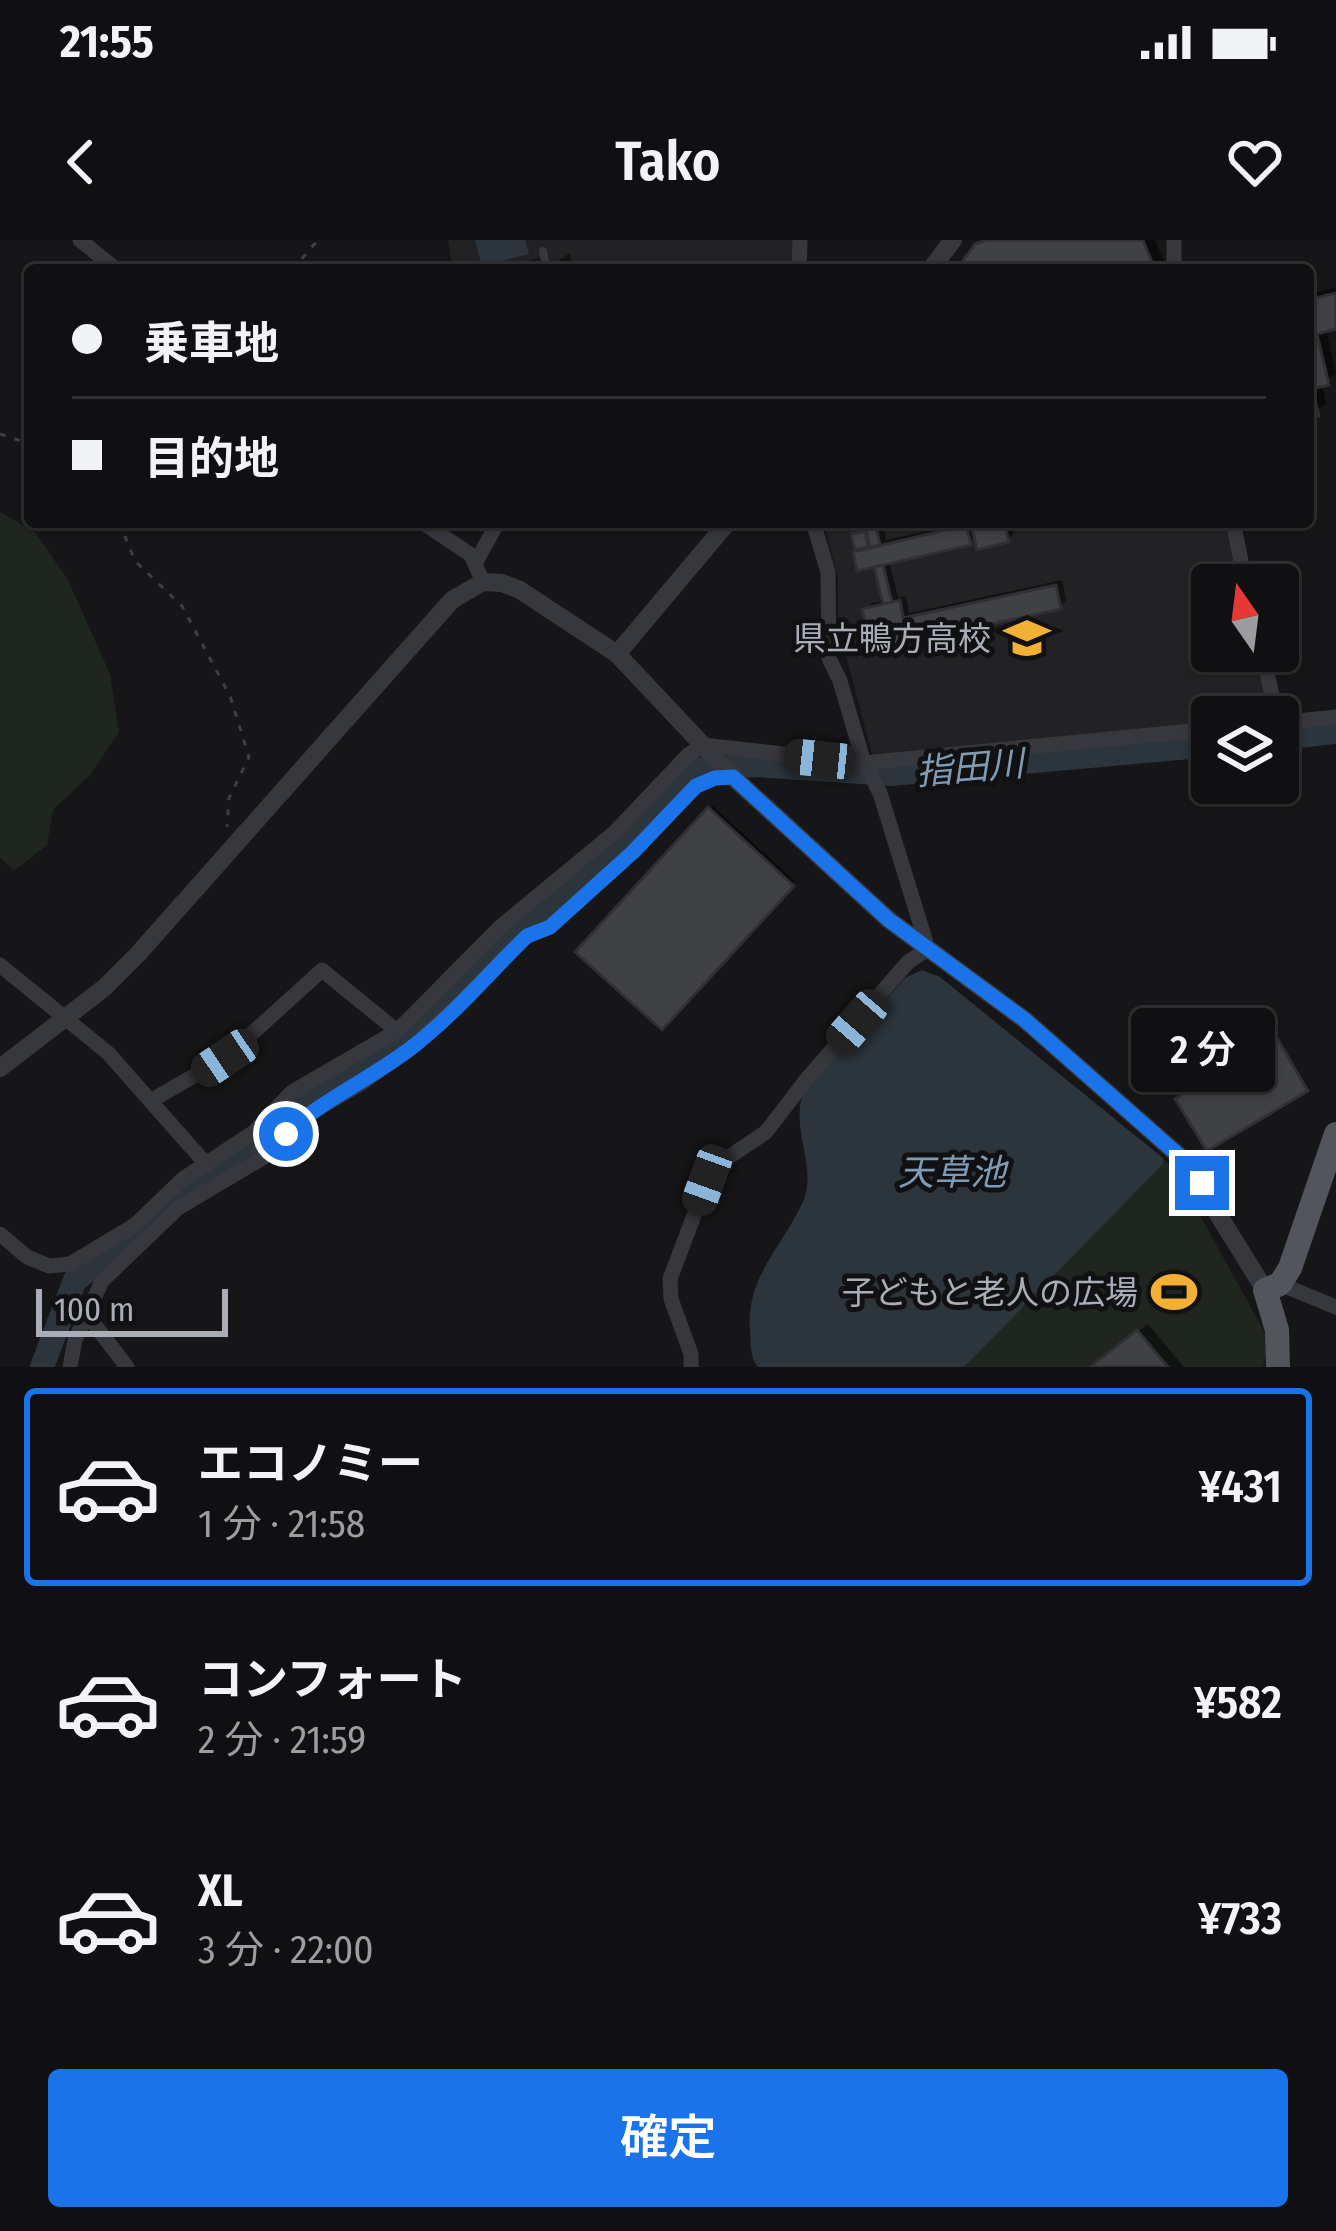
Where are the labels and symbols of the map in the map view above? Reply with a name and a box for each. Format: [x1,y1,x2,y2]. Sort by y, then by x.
north arrow [1191,564,1299,672]
school or university icon: 県立鴨方高校 [1002,613,1052,663]
place label: 県立鴨方高校 [793,619,991,659]
car [782,737,858,781]
water label: 指田川 [914,741,1030,795]
car [820,983,894,1061]
callout: 2 分 [1130,1009,1274,1093]
car [185,1023,265,1093]
route start [259,1107,313,1161]
car [678,1140,736,1220]
water label: 天草池 [898,1151,1009,1195]
route end [1175,1156,1229,1210]
sports icon: 子どもと老人の広場 [1149,1267,1199,1317]
place label: 子どもと老人の広場 [842,1273,1138,1313]
scale bar [36,1283,228,1336]

